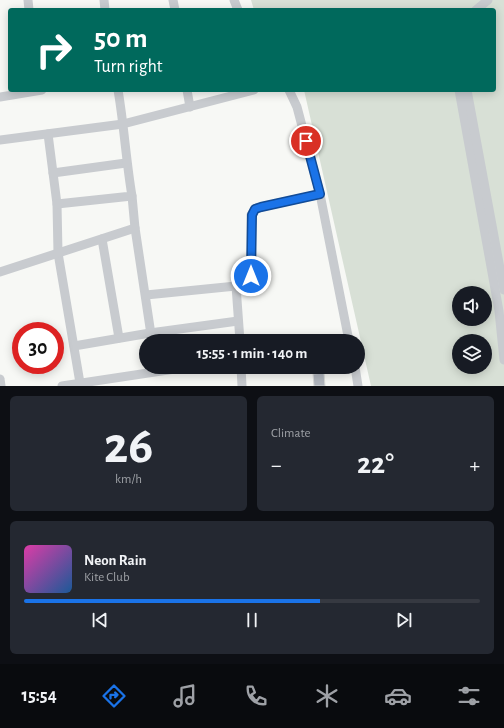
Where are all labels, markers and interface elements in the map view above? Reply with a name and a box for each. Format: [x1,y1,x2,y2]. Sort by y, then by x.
icon: right [28,24,80,76]
text: 50 m [94,25,148,53]
text: Turn right [94,58,163,76]
pin [289,124,323,158]
icon: arrive [295,130,317,152]
position arrow [230,255,272,297]
map controls [452,286,492,374]
button: sound [452,286,492,326]
speed limit sign: 30 [12,322,64,374]
button: layers [452,334,492,374]
text: 15:55 · 1 min · 140 m [197,346,307,361]
text: 26 [104,420,153,472]
text: Climate [271,427,310,440]
text: 22° [357,449,394,479]
text: − [271,454,282,476]
text: + [469,454,480,476]
text: km/h [115,473,142,486]
text: Neon Rain [84,553,146,568]
text: Kite Club [84,571,130,584]
icon: previous [89,609,111,631]
icon: pause [241,609,263,631]
icon: next [393,609,415,631]
icon: directions [100,682,128,710]
icon: music [171,682,199,710]
icon: phone [242,682,270,710]
icon: climate [313,682,341,710]
icon: car [384,682,412,710]
icon: filters [455,682,483,710]
text: 15:54 [21,687,57,705]

